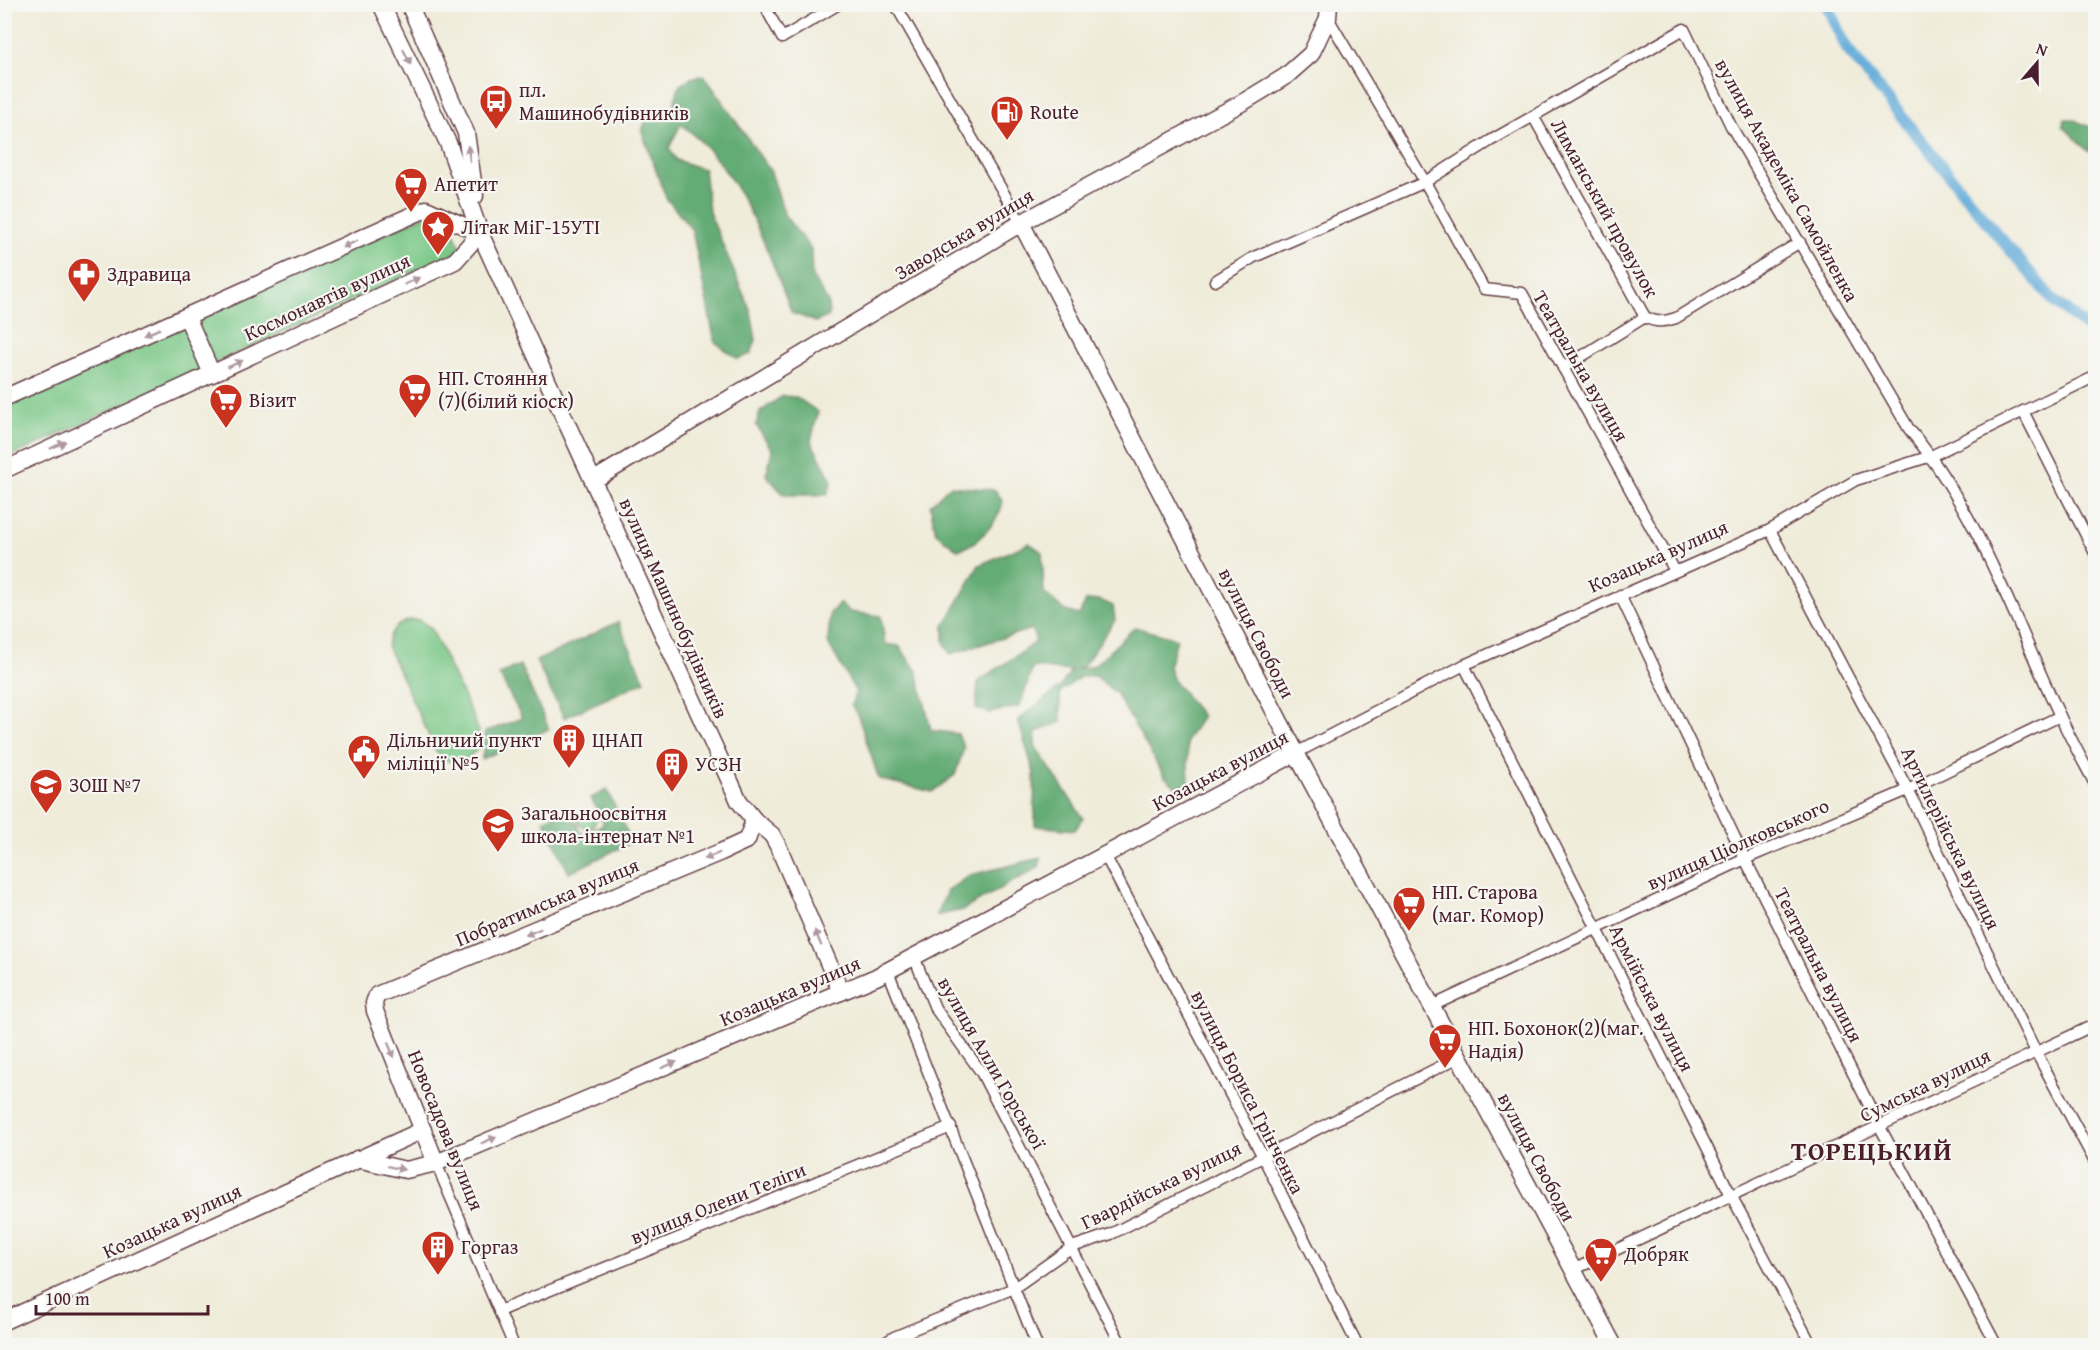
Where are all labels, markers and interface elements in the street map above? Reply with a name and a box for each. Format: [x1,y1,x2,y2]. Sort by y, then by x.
north arrow [2007,33,2067,93]
text: N [2033,36,2052,62]
one-way arrow [401,48,411,66]
street label: вулиця Академіка Самойленка [1708,53,1867,307]
place label: пл. Машинобудівників [519,75,689,127]
bus stop icon: пл. Машинобудівників [478,83,514,130]
fuel station icon: Route [989,94,1025,141]
place label: Route [1030,97,1079,126]
street label: Лиманський провулок [1544,113,1667,303]
one-way arrow [464,144,473,163]
supermarket icon: Апетит [393,166,429,213]
place label: Апетит [434,169,498,198]
street label: Заводська вулиця [889,181,1039,287]
place icon: Літак МіГ-15УТІ [420,209,456,256]
place label: Літак МіГ-15УТІ [461,212,600,241]
one-way arrow [340,239,358,249]
street label: Космонавтів вулиця [239,245,415,348]
pharmacy icon: Здравица [66,256,102,303]
place label: Здравица [107,259,192,288]
one-way arrow [403,277,420,286]
street label: Театральна вулиця [1526,285,1637,447]
one-way arrow [143,327,161,337]
one-way arrow [226,359,243,368]
place label: НП. Стояння (7)(білий кіоск) [438,363,574,415]
supermarket icon: НП. Стояння (7)(білий кіоск) [397,372,433,419]
supermarket icon: Візит [208,382,244,429]
place label: Візит [249,385,297,414]
one-way arrow [49,441,66,450]
street label: вулиця Машинобудівників [613,493,736,723]
street label: Козацька вулиця [1583,512,1732,599]
street label: вулиця Свободи [1212,563,1303,703]
street label: Козацька вулиця [1147,721,1293,818]
building icon: ЦНАП [551,722,587,769]
place label: Дільничий пункт міліції №5 [386,725,542,777]
place label: ЦНАП [592,725,643,754]
public building icon: Дільничий пункт міліції №5 [346,733,382,780]
street label: Артилерійська вулиця [1895,741,2008,934]
building icon: УСЗН [654,746,690,793]
place label: УСЗН [695,749,742,778]
school or university icon: ЗОШ №7 [28,767,64,814]
place label: ЗОШ №7 [69,770,141,799]
street label: вулиця Ціолковського [1642,790,1833,897]
place label: Загальноосвітня школа-інтернат №1 [521,798,695,850]
school or university icon: Загальноосвітня школа-інтернат №1 [480,806,516,853]
street label: Побратимська вулиця [451,850,643,953]
one-way arrow [704,851,721,860]
place label: НП. Старова (маг. Комор) [1432,877,1544,929]
street label: Театральна вулиця [1768,882,1871,1047]
supermarket icon: НП. Старова (маг. Комор) [1391,885,1427,932]
street label: Армійська вулиця [1603,919,1702,1076]
one-way arrow [523,927,541,937]
one-way arrow [813,929,823,947]
street label: Козацька вулиця [715,948,865,1033]
street label: вулиця Алли Горської [931,971,1054,1154]
street label: вулиця Бориса Грінченка [1184,985,1313,1199]
place label: НП. Бохонок(2)(маг. Надія) [1468,1013,1644,1065]
supermarket icon: НП. Бохонок(2)(маг. Надія) [1427,1022,1463,1069]
street label: Сумська вулиця [1854,1040,1995,1129]
one-way arrow [386,1042,396,1060]
street label: Новосадова вулиця [401,1045,492,1214]
one-way arrow [660,1060,678,1069]
street label: вулиця Свободи [1491,1087,1584,1227]
district label: ТОРЕЦЬКИЙ [1791,1131,1953,1170]
street label: Гвардійська вулиця [1076,1133,1246,1236]
one-way arrow [481,1136,498,1145]
street label: вулиця Олени Теліги [626,1154,810,1251]
one-way arrow [387,1164,406,1173]
street label: Козацька вулиця [98,1176,246,1265]
building icon: Горгаз [420,1229,456,1276]
place label: Горгаз [461,1232,518,1261]
supermarket icon: Добряк [1583,1236,1619,1283]
place label: Добряк [1623,1239,1689,1268]
scale bar [36,1278,208,1316]
text: 100 m [45,1285,90,1312]

